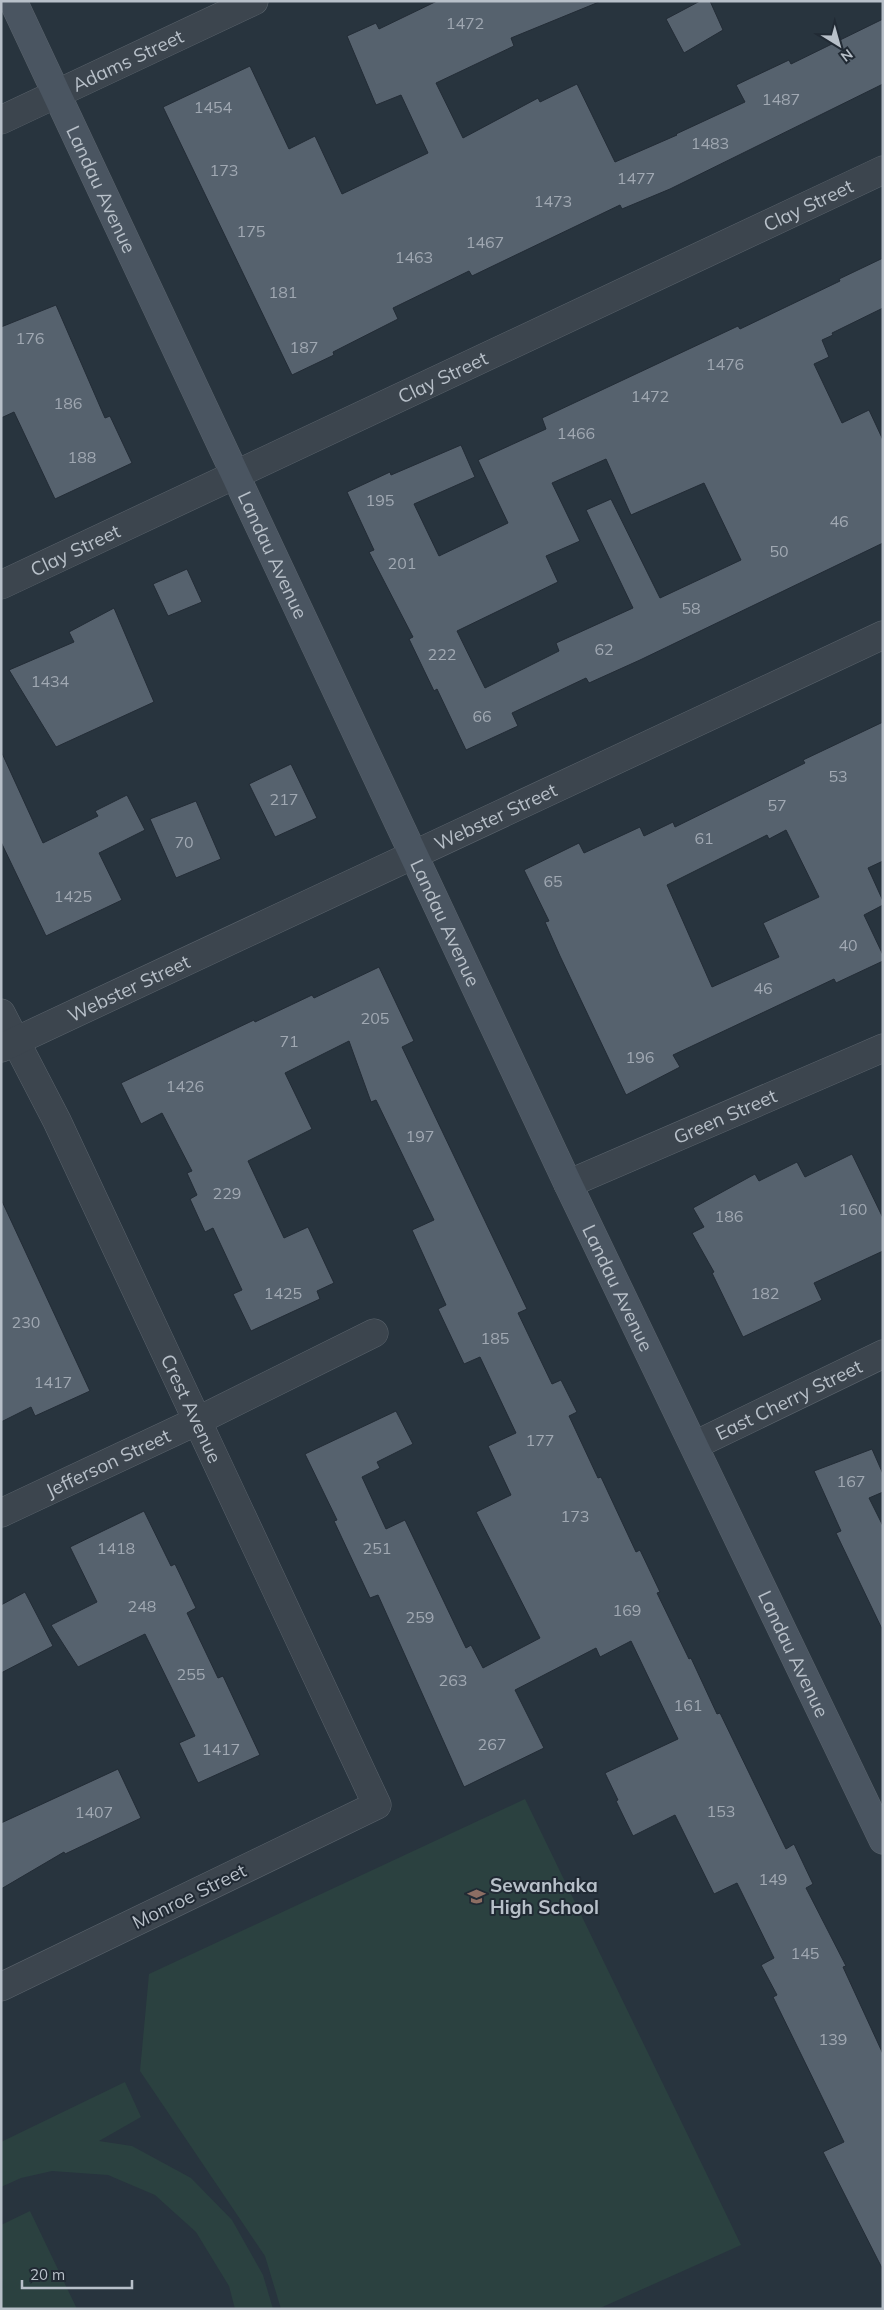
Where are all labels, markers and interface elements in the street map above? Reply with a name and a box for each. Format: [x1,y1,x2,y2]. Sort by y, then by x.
house number: 1472 [446,13,484,33]
north arrow [814,20,864,70]
street label: Adams Street [68,24,188,97]
text: N [837,45,856,66]
house number: 1487 [762,89,800,109]
house number: 1454 [194,97,233,117]
street label: Landau Avenue [61,122,141,257]
house number: 1483 [691,133,729,153]
house number: 173 [210,160,238,180]
house number: 1477 [617,168,655,188]
street label: Clay Street [759,174,857,237]
house number: 1473 [534,191,572,211]
house number: 175 [237,221,265,241]
house number: 1467 [466,232,504,252]
house number: 1463 [395,247,433,267]
house number: 181 [269,282,297,302]
house number: 176 [16,328,44,348]
house number: 187 [290,337,318,357]
street label: Clay Street [394,346,492,409]
house number: 1476 [706,354,744,374]
house number: 1472 [631,386,669,406]
house number: 186 [54,393,82,413]
house number: 1466 [557,423,595,443]
house number: 188 [68,447,96,467]
street label: Landau Avenue [233,488,313,623]
house number: 195 [366,490,394,510]
house number: 46 [829,511,849,531]
street label: Clay Street [26,519,124,581]
house number: 50 [769,541,789,561]
house number: 201 [388,553,416,573]
house number: 58 [681,598,701,618]
house number: 62 [594,639,614,659]
house number: 222 [428,644,456,664]
house number: 1434 [31,671,70,691]
house number: 66 [472,706,492,726]
house number: 53 [828,766,848,786]
street label: Webster Street [430,777,561,855]
house number: 217 [270,789,298,809]
house number: 57 [767,795,787,815]
house number: 61 [694,828,714,848]
house number: 70 [174,832,194,852]
street label: Landau Avenue [405,855,486,990]
house number: 65 [543,871,563,891]
house number: 1425 [54,886,92,906]
house number: 40 [838,935,858,955]
street label: Webster Street [64,949,194,1027]
house number: 46 [753,978,773,998]
house number: 205 [361,1008,389,1028]
house number: 71 [279,1031,299,1051]
house number: 196 [626,1047,654,1067]
house number: 1426 [166,1076,204,1096]
street label: Green Street [670,1083,781,1149]
house number: 197 [406,1126,434,1146]
house number: 229 [213,1183,241,1203]
house number: 160 [839,1199,867,1219]
house number: 186 [715,1206,743,1226]
street label: Landau Avenue [577,1221,659,1355]
house number: 1425 [264,1283,302,1303]
house number: 182 [751,1283,779,1303]
house number: 230 [12,1312,40,1332]
house number: 185 [481,1328,509,1348]
street label: Crest Avenue [156,1350,227,1467]
street label: East Cherry Street [711,1354,866,1445]
house number: 1417 [34,1372,72,1392]
street label: Jefferson Street [42,1423,174,1502]
house number: 177 [526,1430,554,1450]
house number: 167 [837,1471,865,1491]
house number: 173 [561,1506,589,1526]
house number: 1418 [97,1538,135,1558]
house number: 251 [363,1538,391,1558]
street label: Landau Avenue [753,1587,834,1721]
house number: 248 [128,1596,156,1616]
house number: 169 [613,1600,641,1620]
house number: 259 [406,1607,434,1627]
house number: 255 [177,1664,205,1684]
house number: 263 [439,1670,467,1690]
house number: 161 [674,1695,702,1715]
house number: 267 [478,1734,506,1754]
house number: 1417 [202,1739,240,1759]
house number: 153 [707,1801,735,1821]
house number: 1407 [75,1802,113,1822]
street label: Monroe Street [128,1858,250,1934]
house number: 149 [759,1869,787,1889]
place label: Sewanhaka High School [490,1873,599,1919]
school or university icon: Sewanhaka High School [466,1886,486,1906]
house number: 145 [791,1943,819,1963]
house number: 139 [819,2029,847,2049]
scale bar [22,2258,132,2290]
text: 20 m [30,2265,65,2284]

